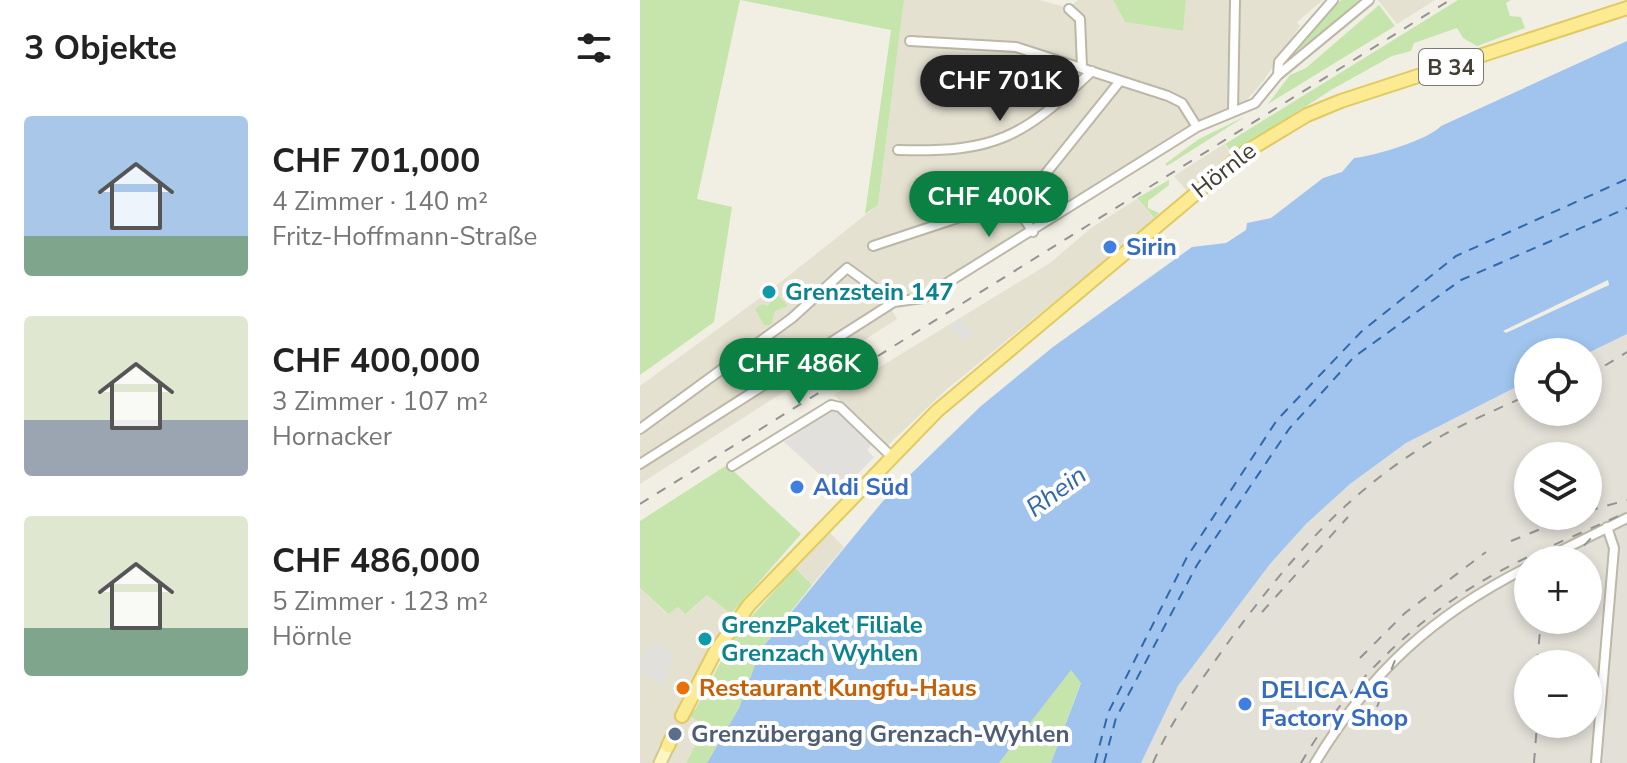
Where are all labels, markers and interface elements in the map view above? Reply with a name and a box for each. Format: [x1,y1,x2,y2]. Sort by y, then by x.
text: 3 Objekte [24,25,177,71]
icon: filters [572,26,616,70]
road number: B 34 [1419,49,1483,85]
pin: CHF 701K [917,55,1083,123]
text: CHF 701K [938,63,1062,98]
street label: Hörnle [1185,135,1263,205]
text: CHF 701,000 [272,138,481,184]
icon: home [88,148,184,244]
pin: CHF 400K [906,171,1072,239]
text: CHF 400K [927,179,1051,214]
text: 4 Zimmer · 140 m² [272,184,488,219]
text: Fritz-Hoffmann-Straße [272,219,537,254]
place label: Sirin [1126,231,1177,263]
marker: Sirin [1101,238,1119,256]
place label: Grenzstein 147 [785,276,954,308]
marker: Grenzstein 147 [760,283,778,301]
text: CHF 400,000 [272,338,481,384]
pin: CHF 486K [716,338,882,406]
map controls [1514,338,1602,738]
button: locate [1514,338,1602,426]
text: CHF 486K [737,346,861,381]
icon: home [88,348,184,444]
text: 3 Zimmer · 107 m² [272,384,488,419]
text: Hornacker [272,419,392,454]
button: layers [1514,442,1602,530]
water label: Rhein [1019,458,1094,525]
place label: Aldi Süd [813,471,909,503]
marker: Aldi Süd [788,478,806,496]
text: CHF 486,000 [272,538,481,584]
button: + [1514,546,1602,634]
icon: home [88,548,184,644]
text: 5 Zimmer · 123 m² [272,584,488,619]
place label: GrenzPaket Filiale Grenzach Wyhlen [721,609,923,669]
text: Hörnle [272,619,352,654]
marker: GrenzPaket Filiale Grenzach Wyhlen [696,630,714,648]
button: − [1514,650,1602,738]
place label: Restaurant Kungfu-Haus [699,672,977,704]
place label: DELICA AG Factory Shop [1261,674,1408,734]
marker: Restaurant Kungfu-Haus [674,679,692,697]
marker: DELICA AG Factory Shop [1236,695,1254,713]
place label: Grenzübergang Grenzach-Wyhlen [691,718,1070,750]
marker: Grenzübergang Grenzach-Wyhlen [666,725,684,743]

